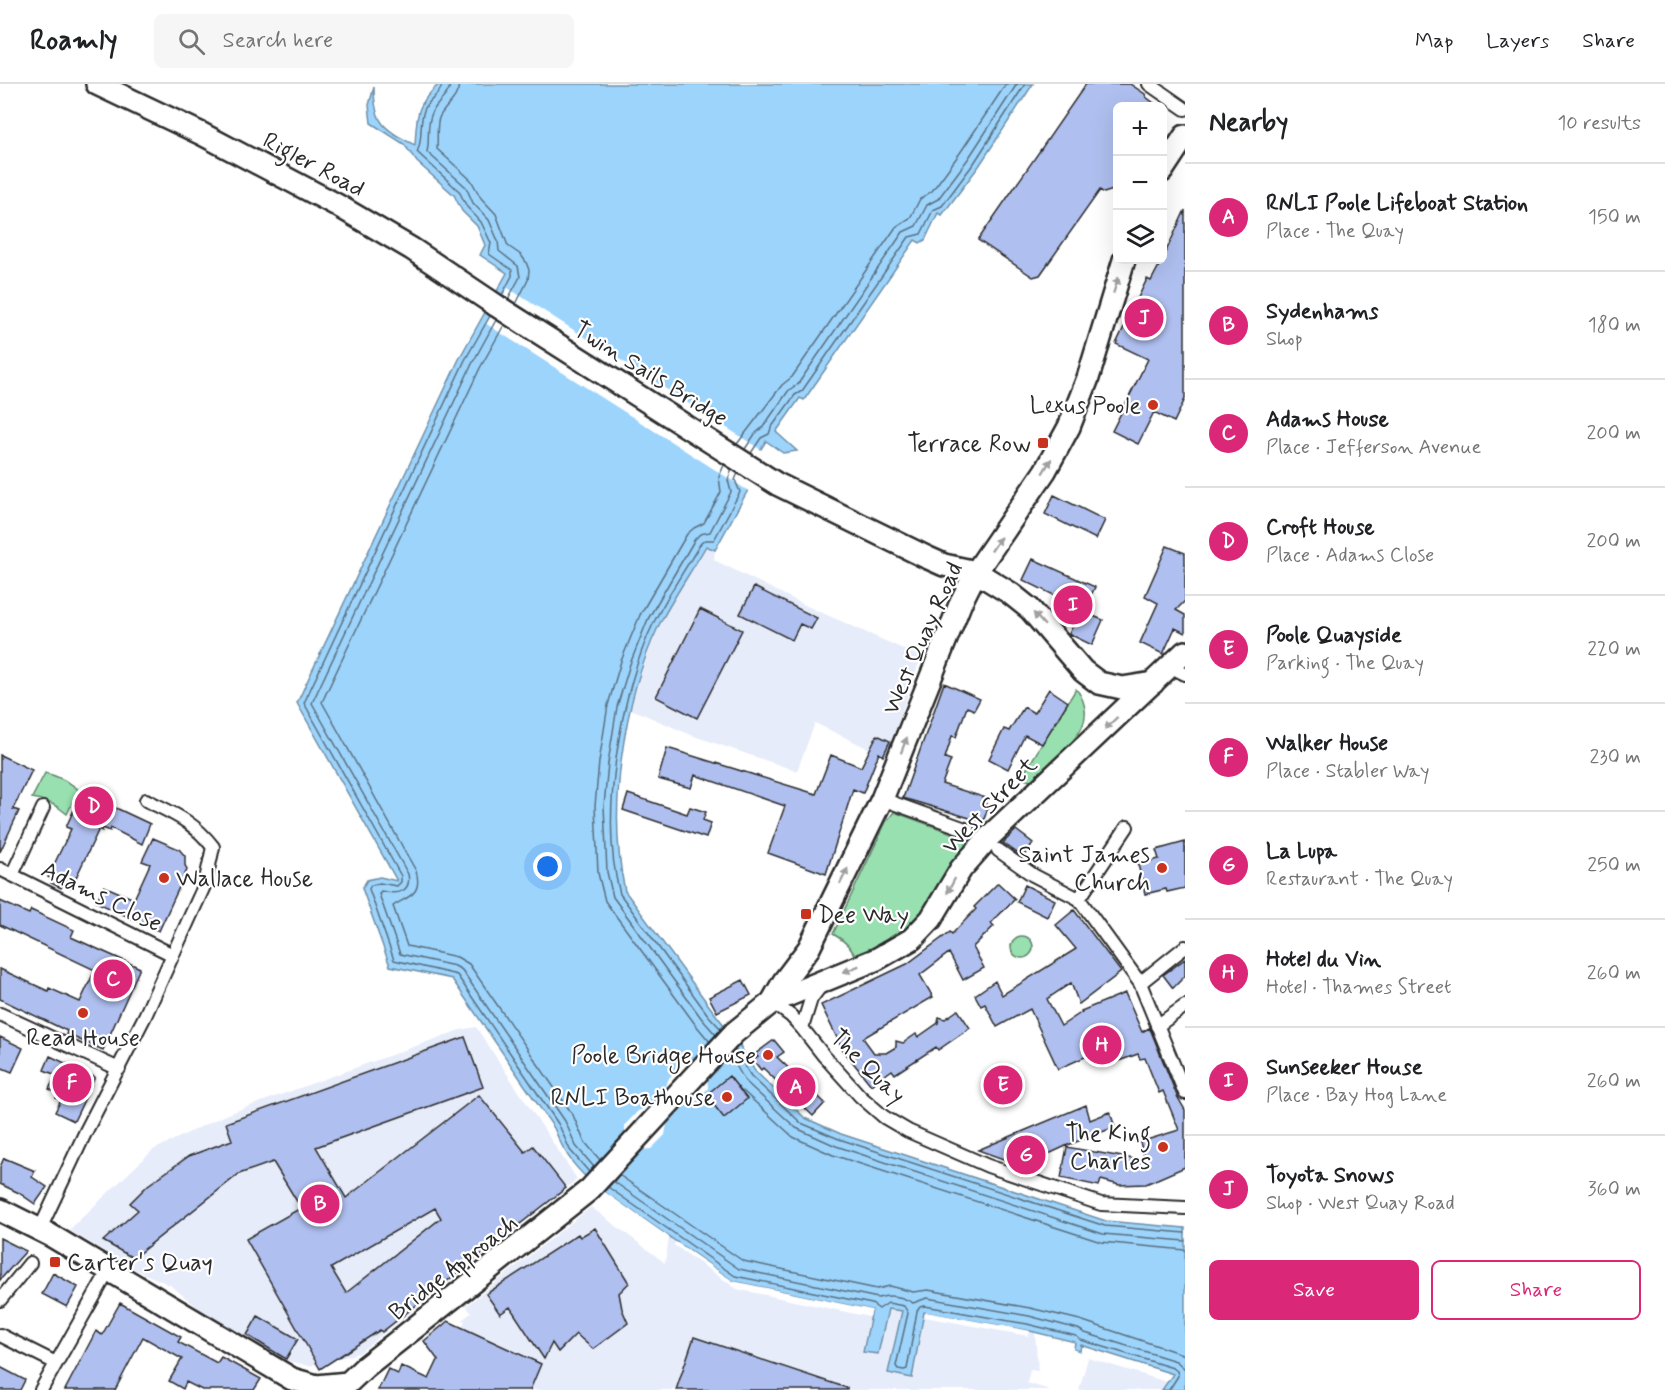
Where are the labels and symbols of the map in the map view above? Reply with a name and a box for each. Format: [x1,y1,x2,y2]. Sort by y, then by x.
street label: Rigler Road [256,126,370,208]
one-way arrow [1112,276,1121,294]
pin: J [1124,296,1164,340]
street label: Twin Sails Bridge [567,314,733,434]
place label: Lexus Poole [1030,391,1141,422]
marker: Lexus Poole [1146,398,1160,412]
place label: Terrace Row [907,429,1031,460]
marker: Terrace Row [1036,436,1050,450]
one-way arrow [1042,458,1053,474]
one-way arrow [990,536,1001,552]
street label: West Quay Road [876,557,971,720]
pin: I [1054,582,1092,628]
one-way arrow [1033,612,1046,627]
one-way arrow [1103,716,1118,730]
one-way arrow [899,736,909,754]
street label: West Street [936,751,1044,862]
pin: D [74,784,113,828]
place label: Saint James Church [1018,840,1150,899]
your location [533,852,562,881]
street label: Adams Close [36,855,167,940]
marker: Saint James Church [1155,861,1169,875]
place label: Wallace House [176,864,313,895]
one-way arrow [839,868,848,885]
marker: Wallace House [157,871,171,885]
one-way arrow [946,878,956,895]
place label: Dee Way [818,900,909,931]
marker: Dee Way [799,907,813,921]
pin: C [94,956,132,1002]
one-way arrow [842,965,860,975]
marker: Read House [76,1006,90,1020]
pin: H [1082,1022,1122,1068]
place label: Read House [26,1023,140,1054]
street label: The Quay [823,1023,911,1111]
place label: Poole Bridge House [571,1041,756,1074]
marker: Poole Bridge House [761,1048,775,1062]
pin: F [52,1060,92,1106]
pin: E [984,1062,1022,1108]
pin: A [776,1064,816,1110]
place label: RNLI Boathouse [551,1083,715,1114]
marker: RNLI Boathouse [720,1090,734,1104]
place label: The King Charles [1065,1119,1151,1178]
pin: G [1006,1132,1046,1178]
marker: The King Charles [1156,1140,1170,1154]
pin: B [300,1182,340,1226]
street label: Bridge Approach [383,1208,527,1331]
place label: Carter's Quay [67,1248,213,1279]
marker: Carter's Quay [48,1255,62,1269]

